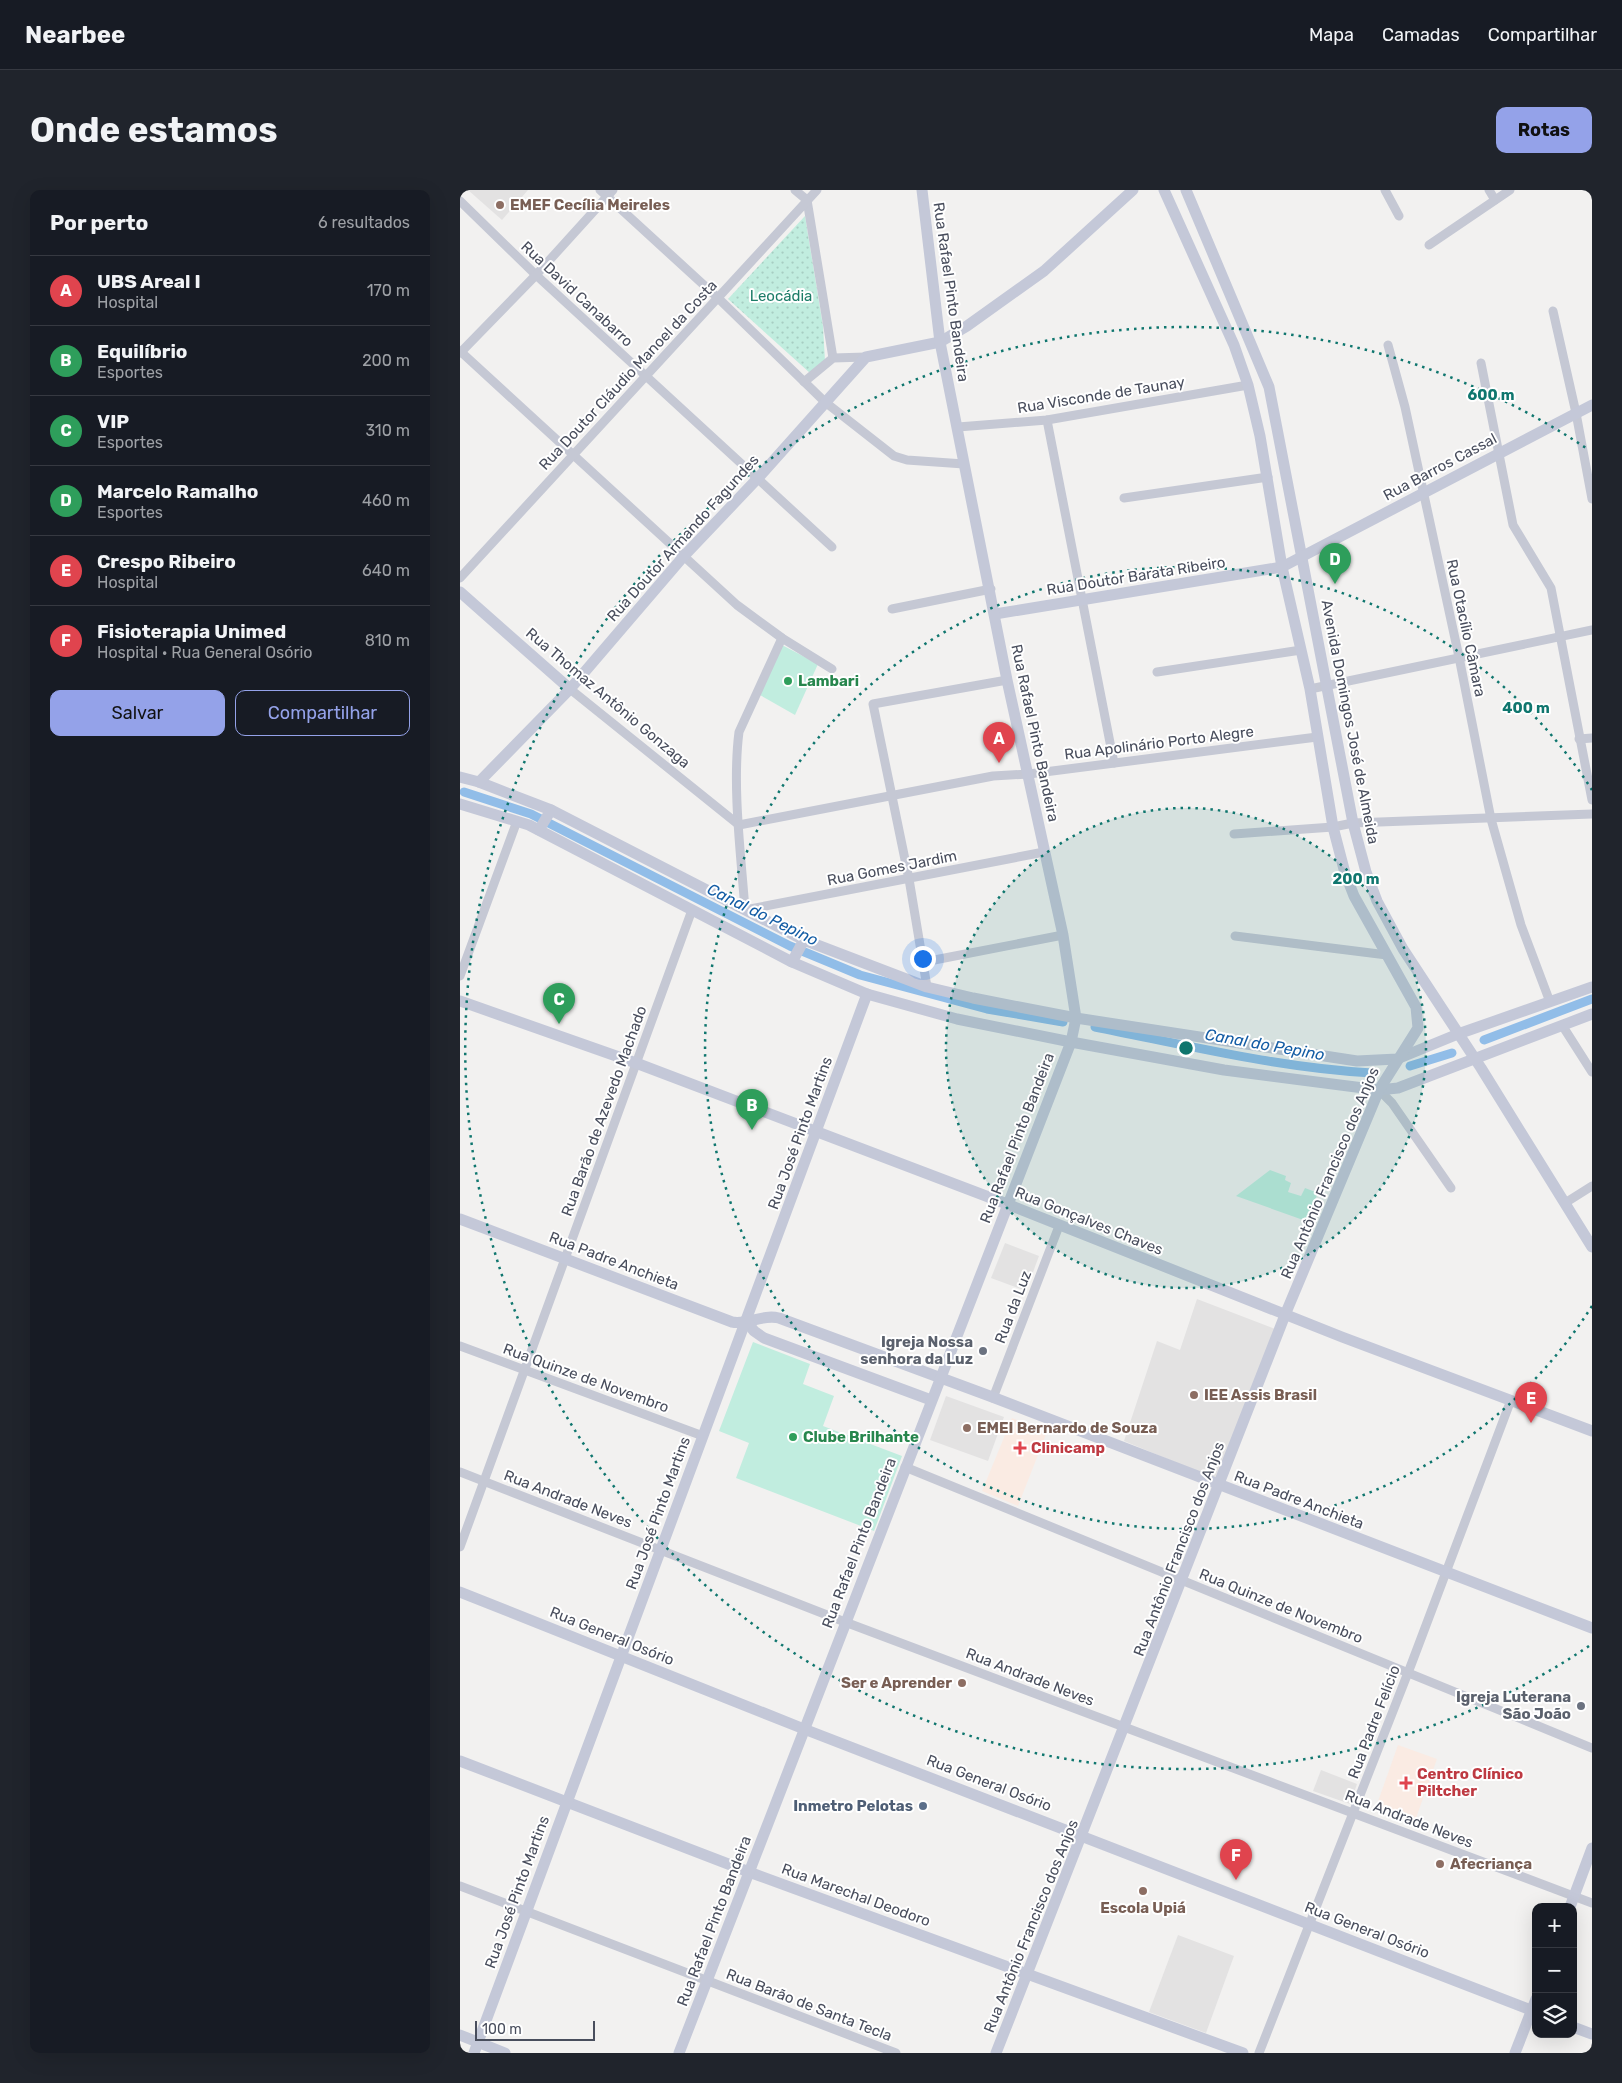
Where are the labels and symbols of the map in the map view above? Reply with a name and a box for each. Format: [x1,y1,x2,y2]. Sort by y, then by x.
place label: EMEF Cecília Meireles [510,196,670,214]
marker: EMEF Cecília Meireles [494,199,506,211]
street label: Rua Rafael Pinto Bandeira [929,201,973,383]
street label: Rua David Canabarro [517,237,637,351]
street label: Rua Doutor Cláudio Manoel da Costa [535,276,721,474]
park label: Leocádia [750,287,812,305]
street label: Rua Visconde de Taunay [1016,373,1186,417]
text: 600 m [1467,386,1515,404]
street label: Rua Barros Cassal [1380,430,1500,504]
street label: Rua Doutor Armando Fagundes [603,451,763,625]
pin: D [1319,543,1351,584]
street label: Rua Doutor Barata Ribeiro [1045,553,1227,599]
street label: Rua Otacílio Câmara [1443,557,1489,699]
street label: Avenida Domingos José de Almeida [1317,598,1383,846]
street label: Rua Thomaz Antônio Gonzaga [522,624,694,772]
street label: Rua Rafael Pinto Bandeira [1007,643,1063,823]
place label: Lambari [798,672,859,690]
marker: Lambari [782,675,794,687]
text: 400 m [1502,699,1550,717]
pin: A [983,722,1015,763]
street label: Rua Apolinário Porto Alegre [1063,722,1255,764]
street label: Rua Gomes Jardim [826,847,958,889]
text: 200 m [1332,870,1380,888]
water label: Canal do Pepino [704,879,821,950]
your location [910,946,936,972]
pin: C [543,983,575,1024]
street label: Rua Barão de Azevedo Machado [557,1003,651,1219]
water label: Canal do Pepino [1204,1025,1326,1064]
centre of rings [1177,1039,1195,1057]
street label: Rua Rafael Pinto Bandeira [976,1050,1058,1226]
street label: Rua José Pinto Martins [764,1054,836,1212]
street label: Rua Antônio Francisco dos Anjos [1277,1064,1383,1282]
pin: B [736,1089,768,1130]
street label: Rua Gonçalves Chaves [1012,1183,1166,1259]
street label: Rua Padre Anchieta [547,1228,681,1294]
street label: Rua da Luz [991,1268,1035,1346]
place label: Igreja Nossa senhora da Luz [860,1333,973,1368]
street label: Rua Quinze de Novembro [501,1340,671,1416]
marker: Igreja Nossa senhora da Luz [977,1345,989,1357]
pin: E [1515,1382,1547,1423]
place label: IEE Assis Brasil [1204,1386,1317,1404]
marker: IEE Assis Brasil [1188,1389,1200,1401]
place label: EMEI Bernardo de Souza [977,1419,1158,1437]
marker: EMEI Bernardo de Souza [961,1422,973,1434]
place label: Clube Brilhante [803,1428,919,1446]
marker: Clube Brilhante [787,1431,799,1443]
street label: Rua José Pinto Martins [622,1434,694,1592]
place label: Clinicamp [1031,1439,1105,1457]
street label: Rua Antônio Francisco dos Anjos [1130,1439,1228,1659]
marker: Clinicamp [1013,1441,1027,1455]
street label: Rua Rafael Pinto Bandeira [818,1455,900,1631]
street label: Rua Andrade Neves [501,1466,635,1532]
street label: Rua Padre Anchieta [1232,1467,1366,1533]
street label: Rua Quinze de Novembro [1197,1565,1365,1647]
street label: Rua General Osório [547,1603,677,1669]
street label: Rua Andrade Neves [963,1644,1097,1710]
street label: Rua Padre Felício [1344,1663,1404,1781]
place label: Ser e Aprender [841,1674,952,1692]
marker: Ser e Aprender [956,1677,968,1689]
place label: Igreja Luterana São João [1456,1688,1571,1723]
marker: Igreja Luterana São João [1575,1700,1587,1712]
street label: Rua General Osório [924,1751,1054,1815]
place label: Centro Clínico Piltcher [1417,1765,1523,1800]
marker: Centro Clínico Piltcher [1399,1776,1413,1790]
street label: Rua Andrade Neves [1342,1786,1476,1852]
place label: Inmetro Pelotas [793,1797,913,1815]
marker: Inmetro Pelotas [917,1800,929,1812]
street label: Rua José Pinto Martins [481,1813,553,1971]
street label: Rua Antônio Francisco dos Anjos [980,1817,1082,2035]
street label: Rua Rafael Pinto Bandeira [673,1833,755,2009]
pin: F [1220,1839,1252,1880]
place label: Afecriança [1450,1855,1532,1873]
marker: Afecriança [1434,1858,1446,1870]
street label: Rua Marechal Deodoro [779,1860,933,1930]
marker: Escola Upiá [1137,1885,1149,1897]
street label: Rua General Osório [1302,1898,1432,1962]
place label: Escola Upiá [1100,1899,1186,1917]
street label: Rua Barão de Santa Tecla [724,1965,894,2045]
scale bar [475,2018,595,2041]

